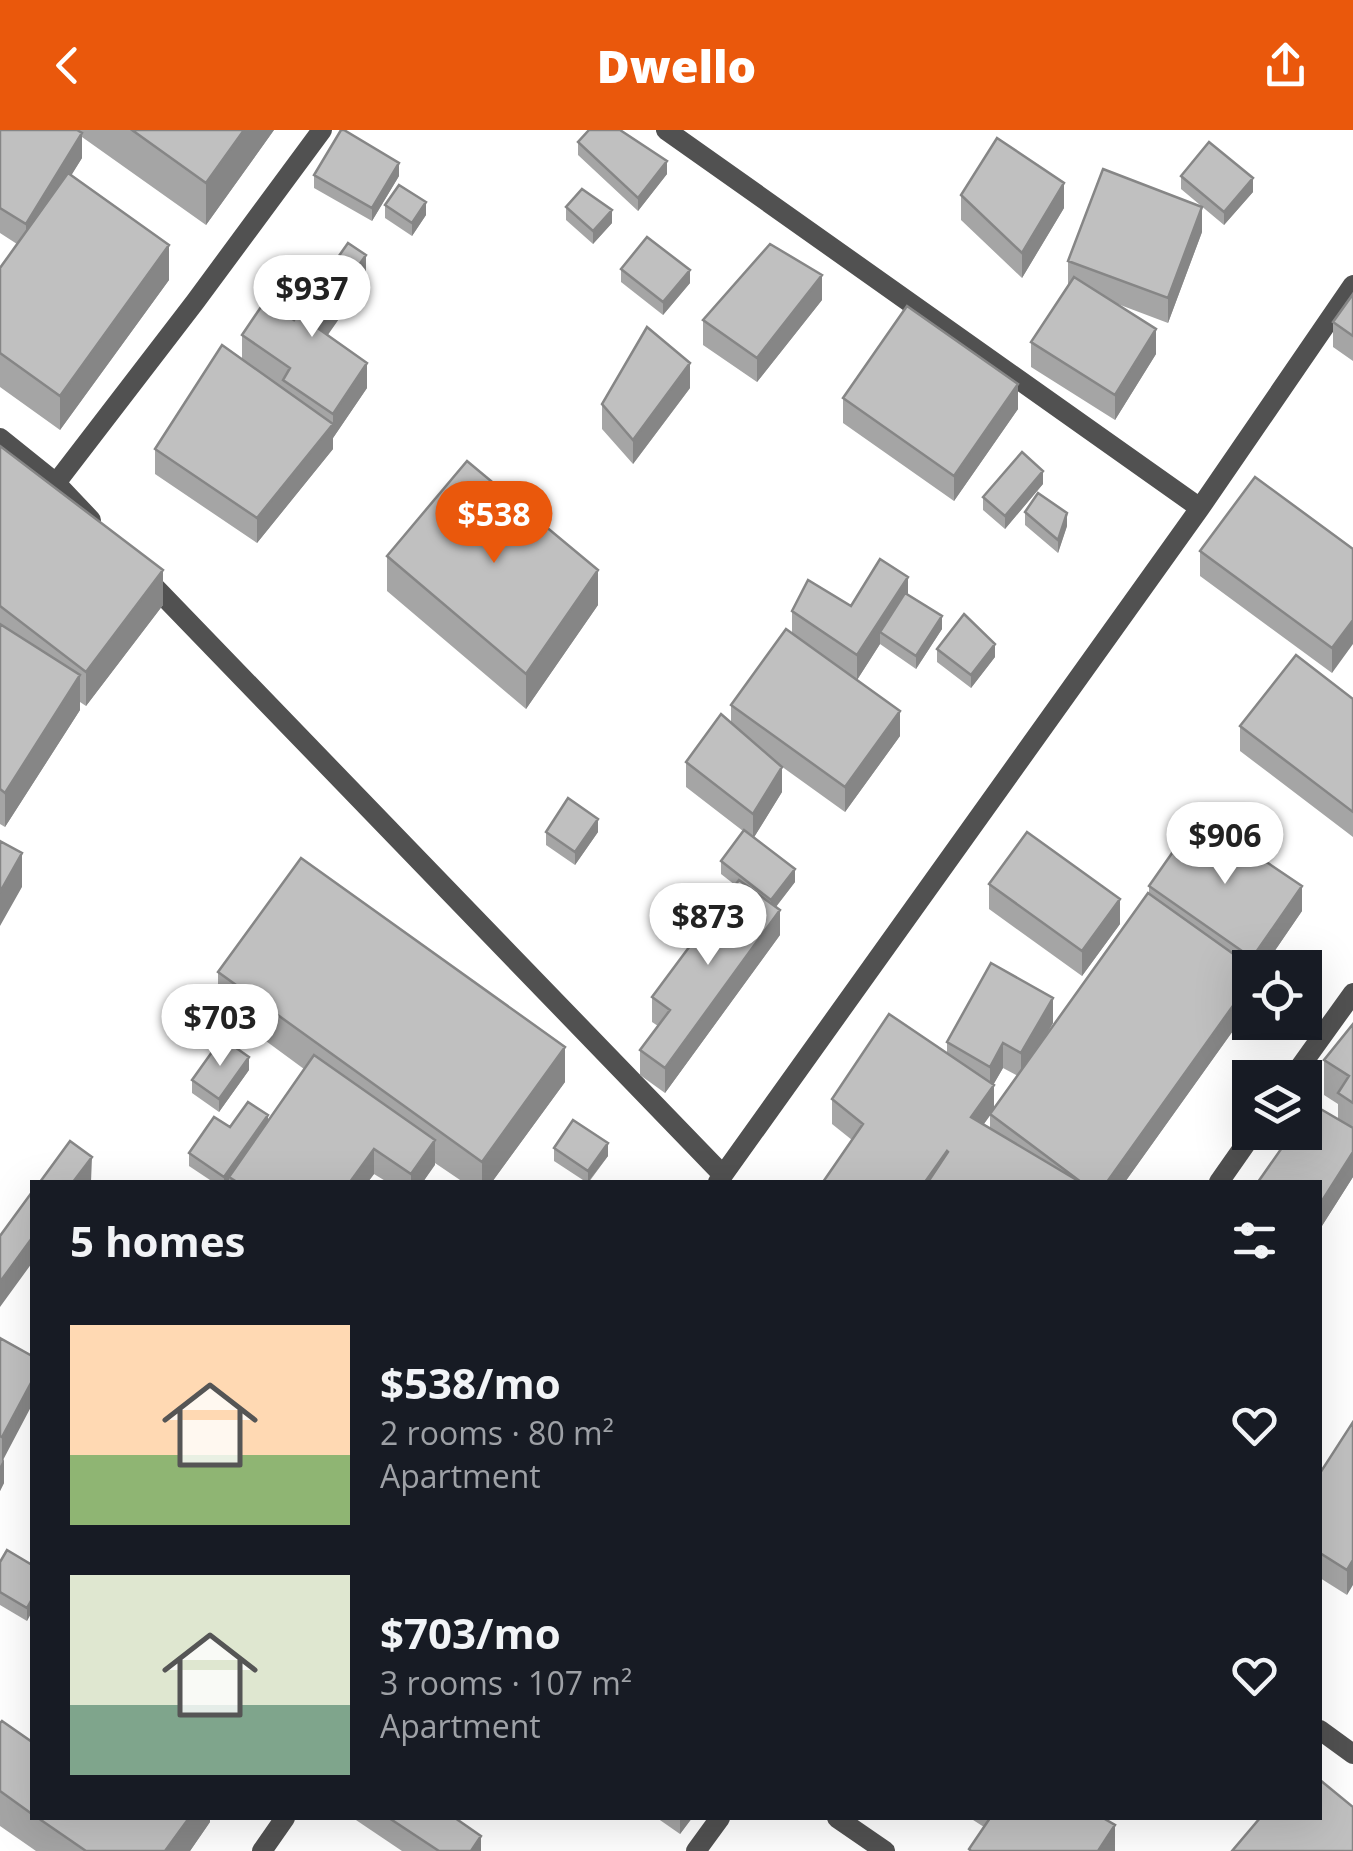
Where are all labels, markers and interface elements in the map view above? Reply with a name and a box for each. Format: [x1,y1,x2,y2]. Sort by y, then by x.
text: Dwello [597,35,756,96]
icon: back [40,38,95,93]
icon: share [1258,38,1313,93]
pin: $937 [253,255,371,340]
text: $937 [275,266,349,309]
pin: $538 [435,481,553,566]
text: $538 [457,492,531,535]
pin: $906 [1166,802,1284,887]
text: $906 [1188,813,1262,856]
pin: $873 [649,883,767,968]
text: $873 [671,894,745,937]
map controls [1232,950,1322,1150]
button: locate [1232,950,1322,1040]
pin: $703 [161,984,279,1069]
text: $703 [183,995,257,1038]
button: layers [1232,1060,1322,1150]
text: 5 homes [70,1212,245,1269]
icon: filters [1227,1213,1282,1268]
text: $538/mo [380,1354,561,1411]
icon: home [150,1365,270,1485]
icon: heart [1227,1398,1282,1453]
text: 2 rooms · 80 m² [380,1411,614,1454]
text: Apartment [380,1454,541,1497]
text: $703/mo [380,1604,561,1661]
icon: home [150,1615,270,1735]
icon: heart [1227,1648,1282,1703]
text: 3 rooms · 107 m² [380,1661,632,1704]
text: Apartment [380,1704,541,1747]

